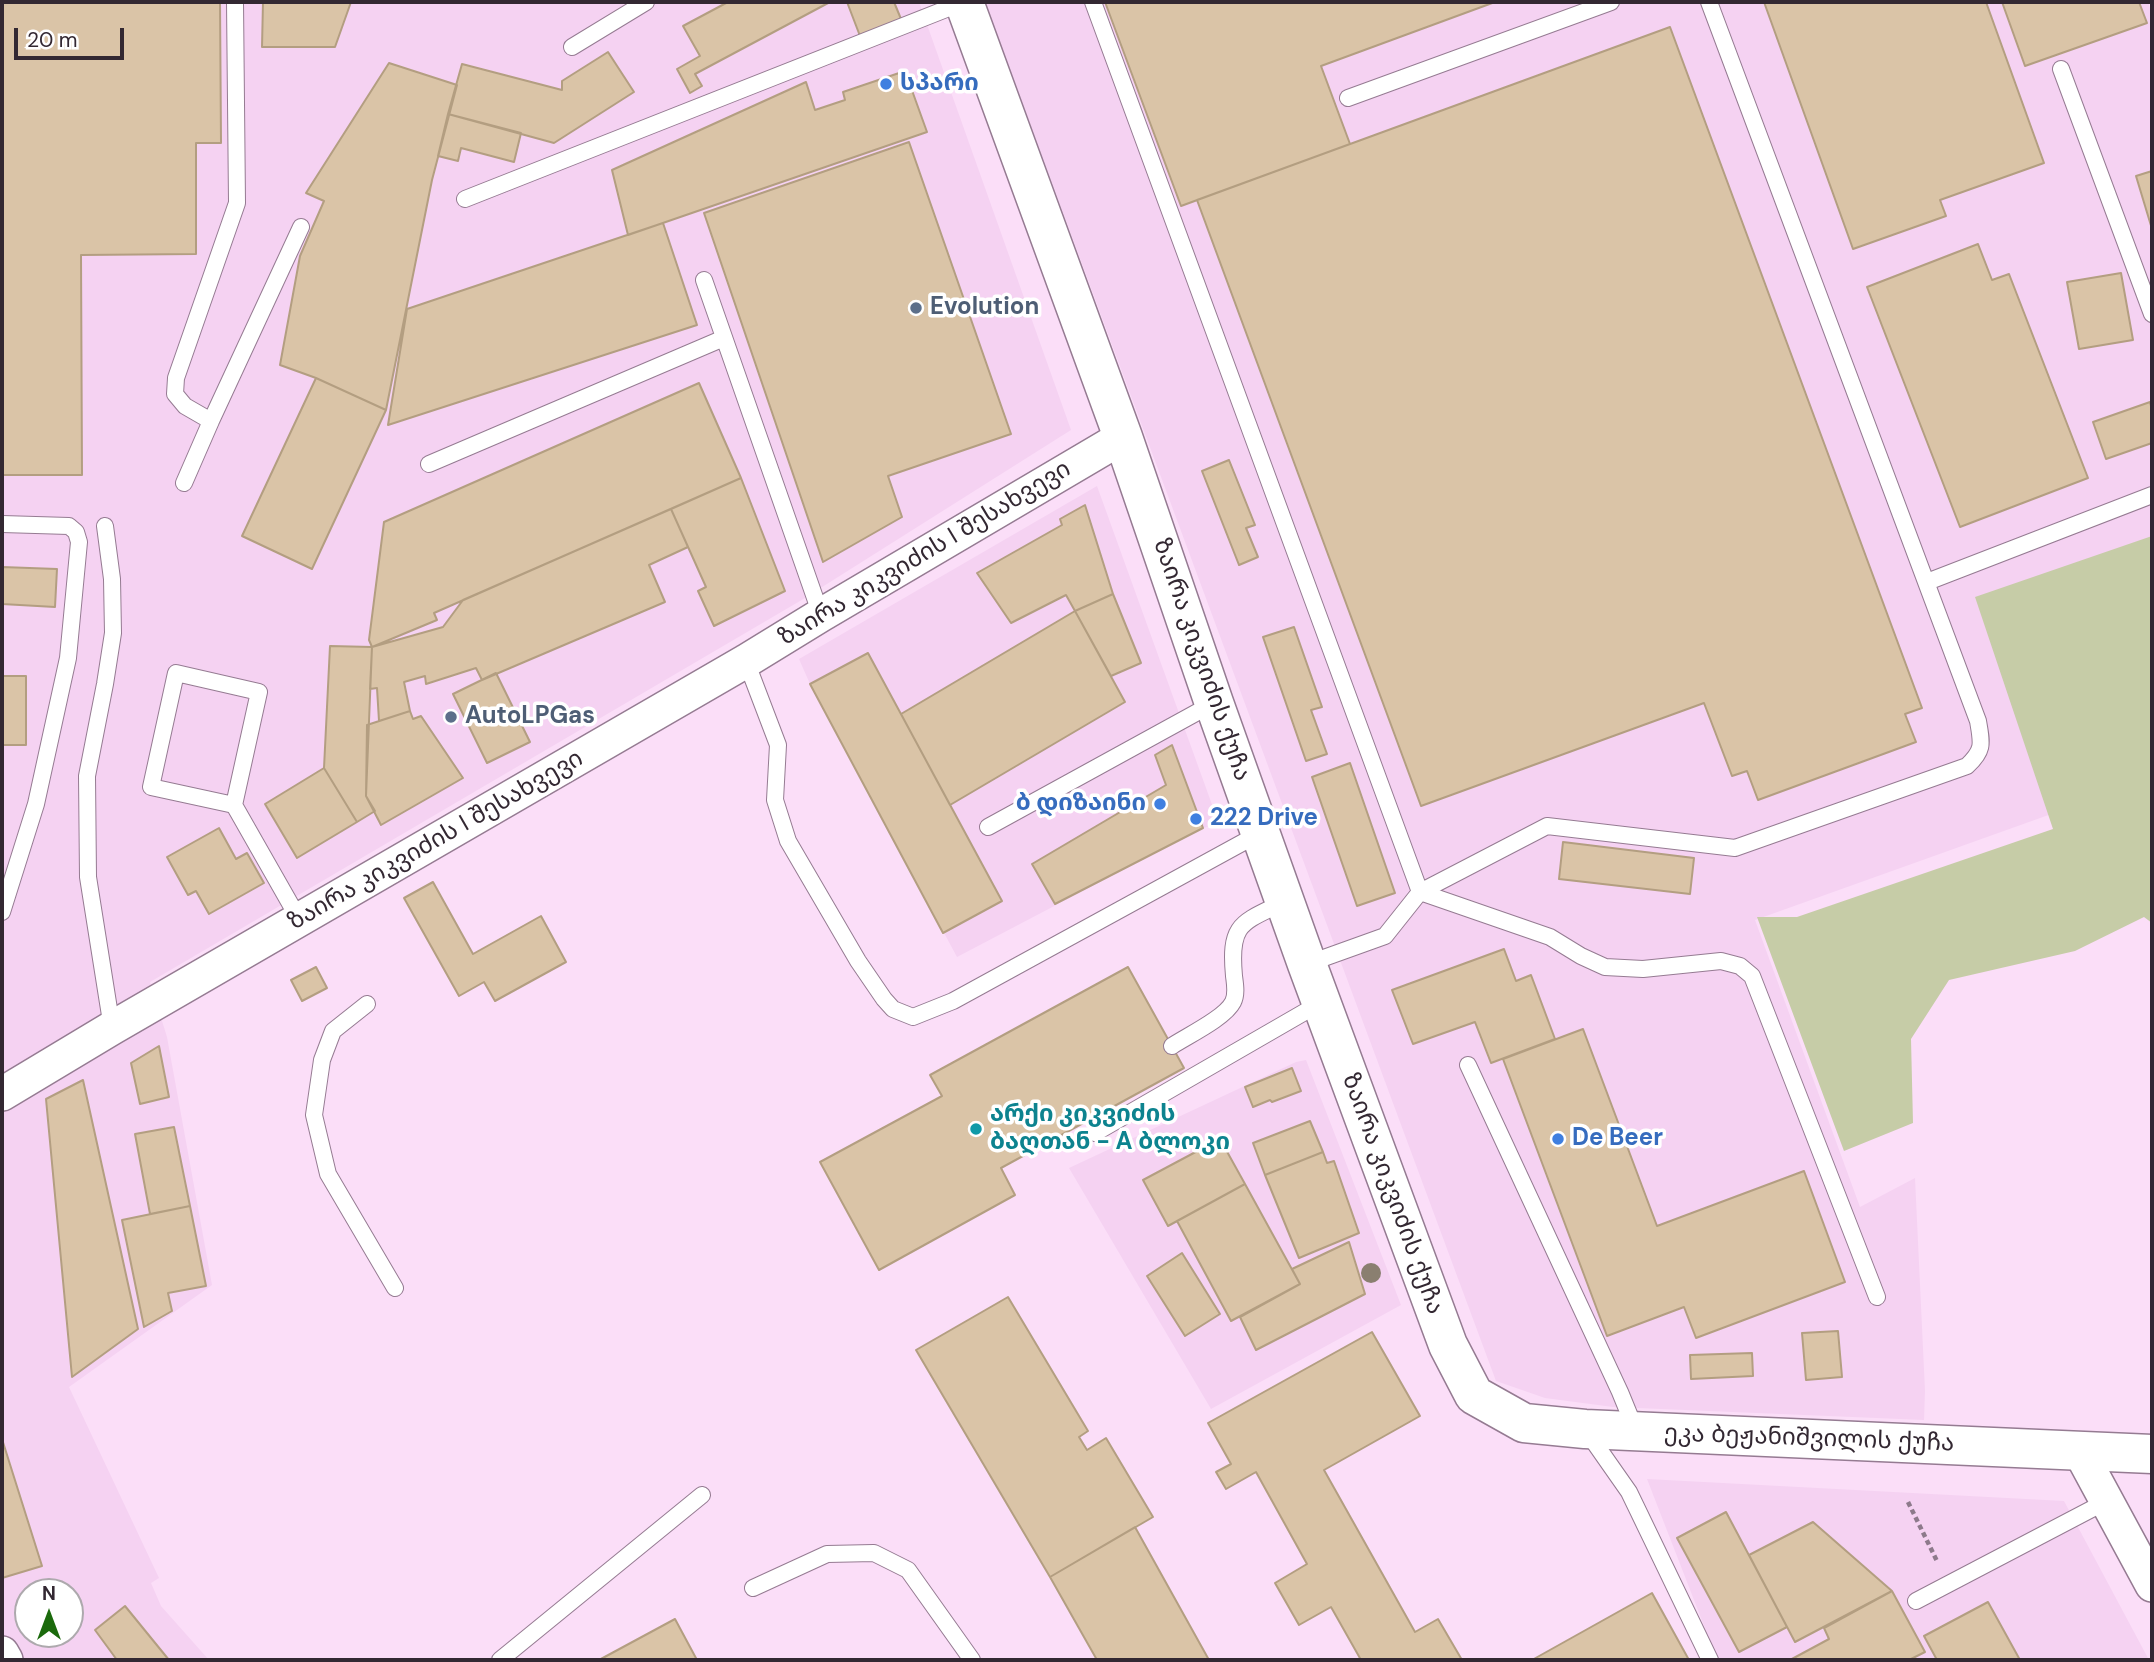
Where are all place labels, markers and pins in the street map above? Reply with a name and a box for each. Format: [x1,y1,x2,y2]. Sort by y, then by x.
place label: სპარი [900,70,979,98]
marker: სპარი [878,76,894,92]
place label: Evolution [930,294,1039,322]
marker: Evolution [908,300,924,316]
place label: AutoLPGas [465,703,595,731]
marker: AutoLPGas [443,709,459,725]
place label: ბ დიზაინი [1016,790,1146,818]
marker: ბ დიზაინი [1152,796,1168,812]
place label: 222 Drive [1210,805,1318,833]
marker: 222 Drive [1188,811,1204,827]
place label: არქი კიკვიძის ბაღთან - A ბლოკი [990,1101,1230,1157]
marker: არქი კიკვიძის ბაღთან - A ბლოკი [968,1121,984,1137]
place label: De Beer [1572,1125,1663,1153]
marker: De Beer [1550,1131,1566,1147]

